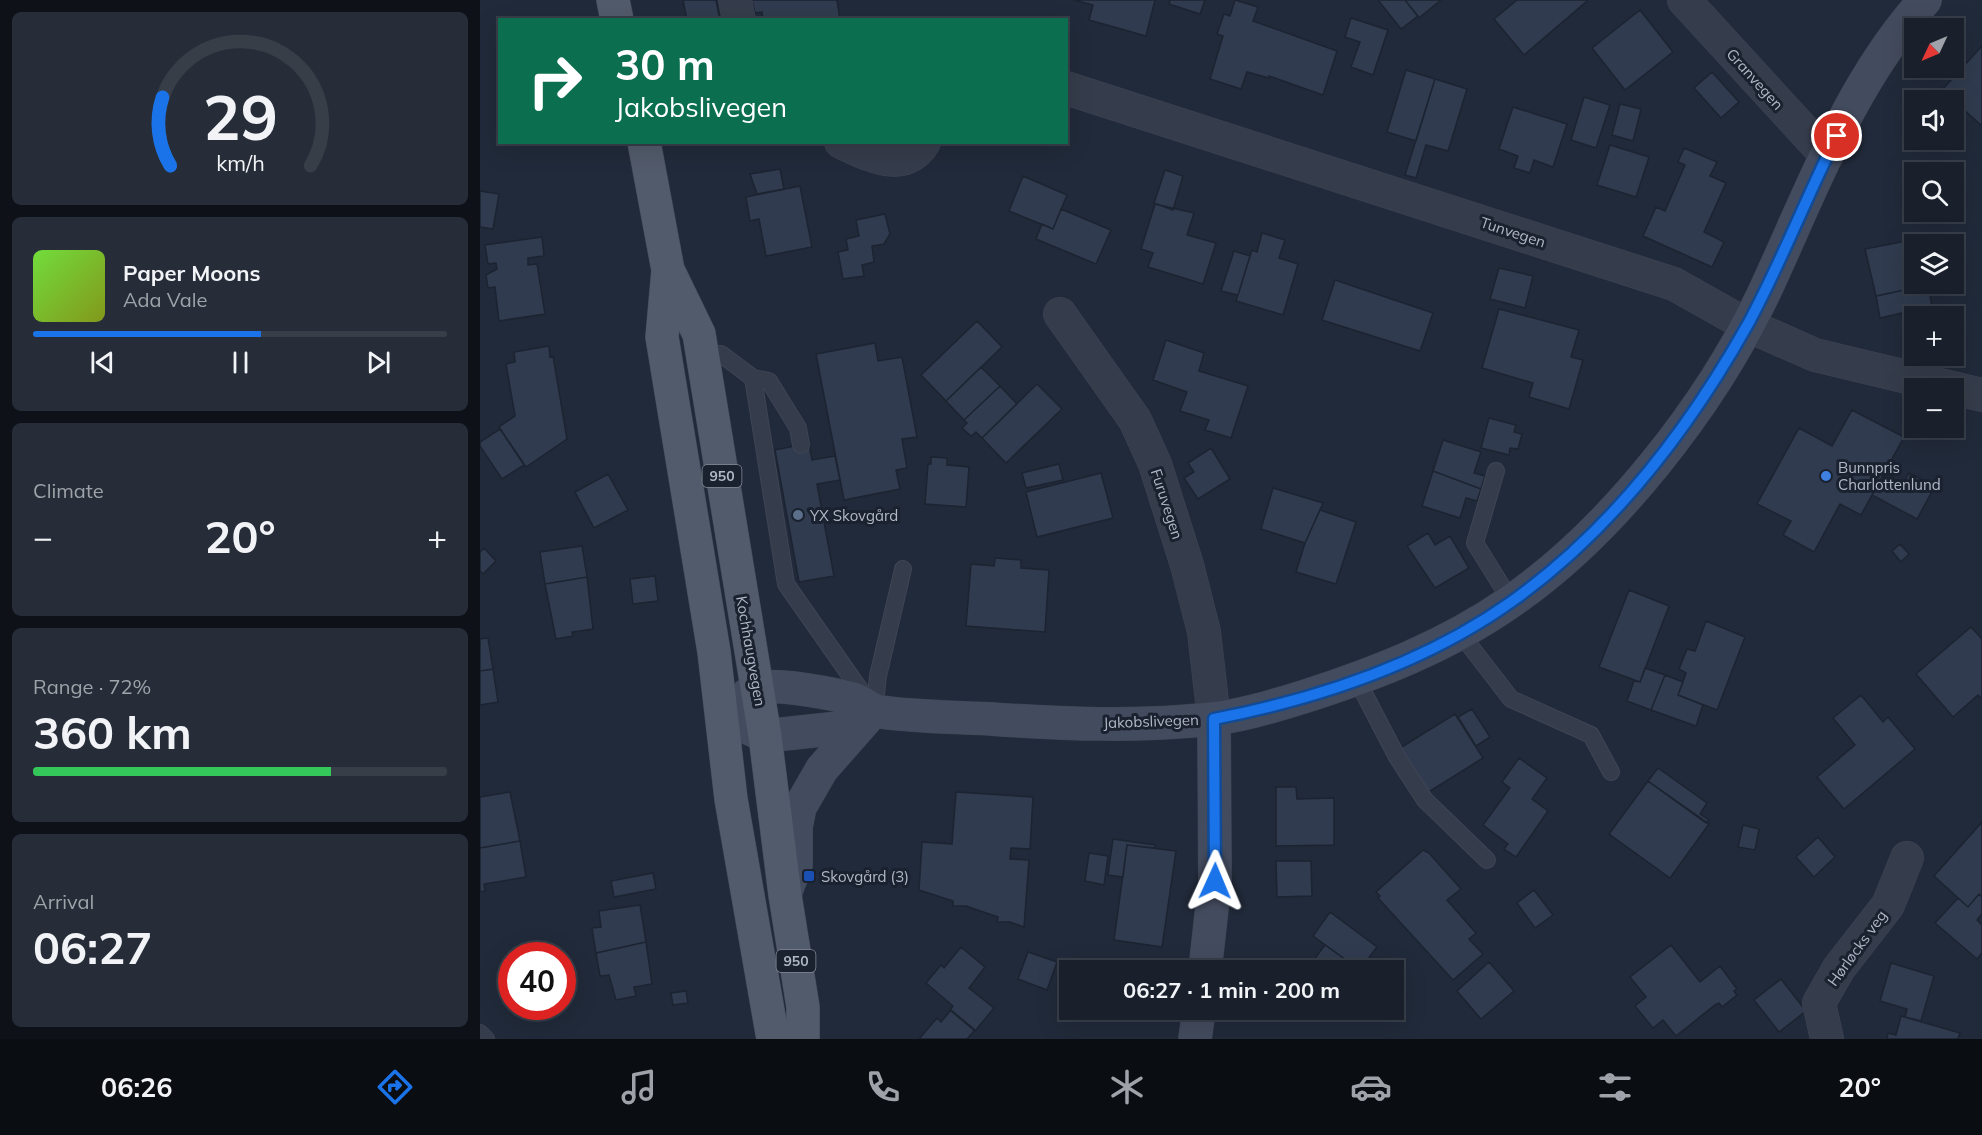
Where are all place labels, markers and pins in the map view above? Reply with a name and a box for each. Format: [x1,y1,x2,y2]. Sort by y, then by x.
pin [1811,110,1862,161]
place label: Bunnpris Charlottenlund [1838,458,1941,494]
marker: Bunnpris Charlottenlund [1819,469,1833,483]
place label: YX Skovgård [809,506,898,525]
marker: YX Skovgård [791,508,805,522]
place label: Skovgård (3) [821,867,909,886]
marker: Skovgård (3) [802,869,816,883]

